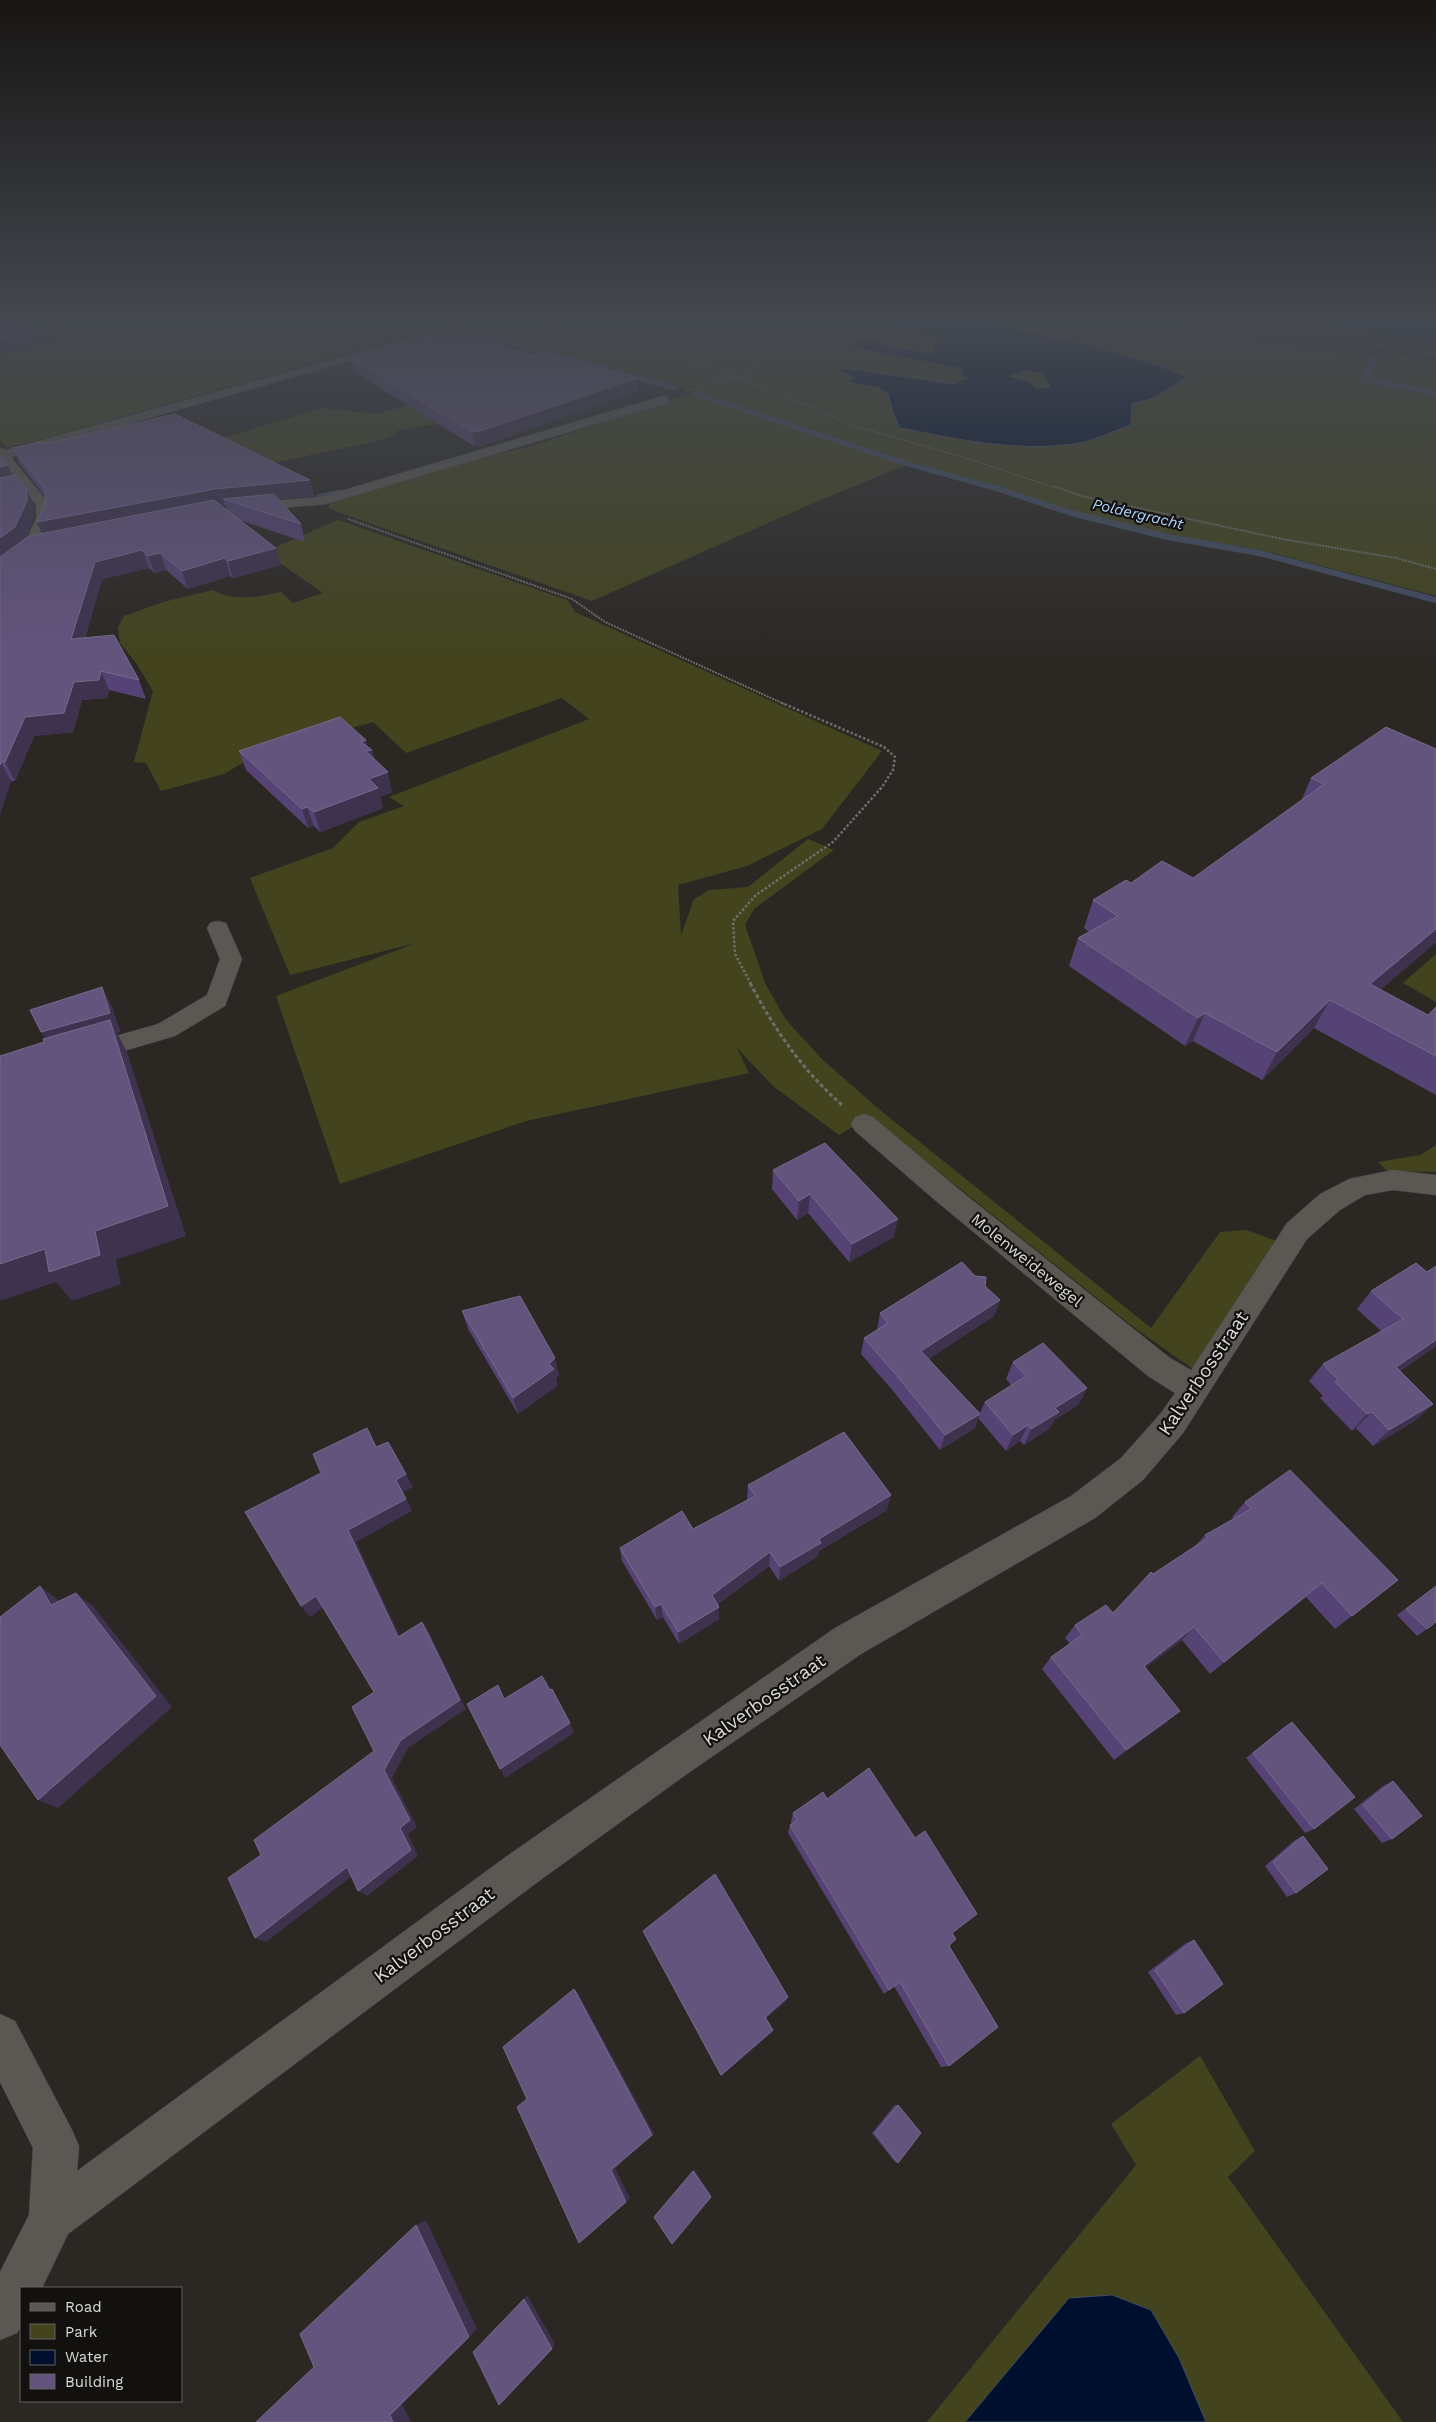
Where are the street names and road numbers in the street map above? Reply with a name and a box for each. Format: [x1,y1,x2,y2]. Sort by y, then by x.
street label: Molenweidewegel [968,1209,1087,1311]
street label: Kalverbosstraat [1153,1306,1253,1439]
street label: Kalverbosstraat [698,1649,830,1751]
street label: Kalverbosstraat [369,1882,499,1988]

